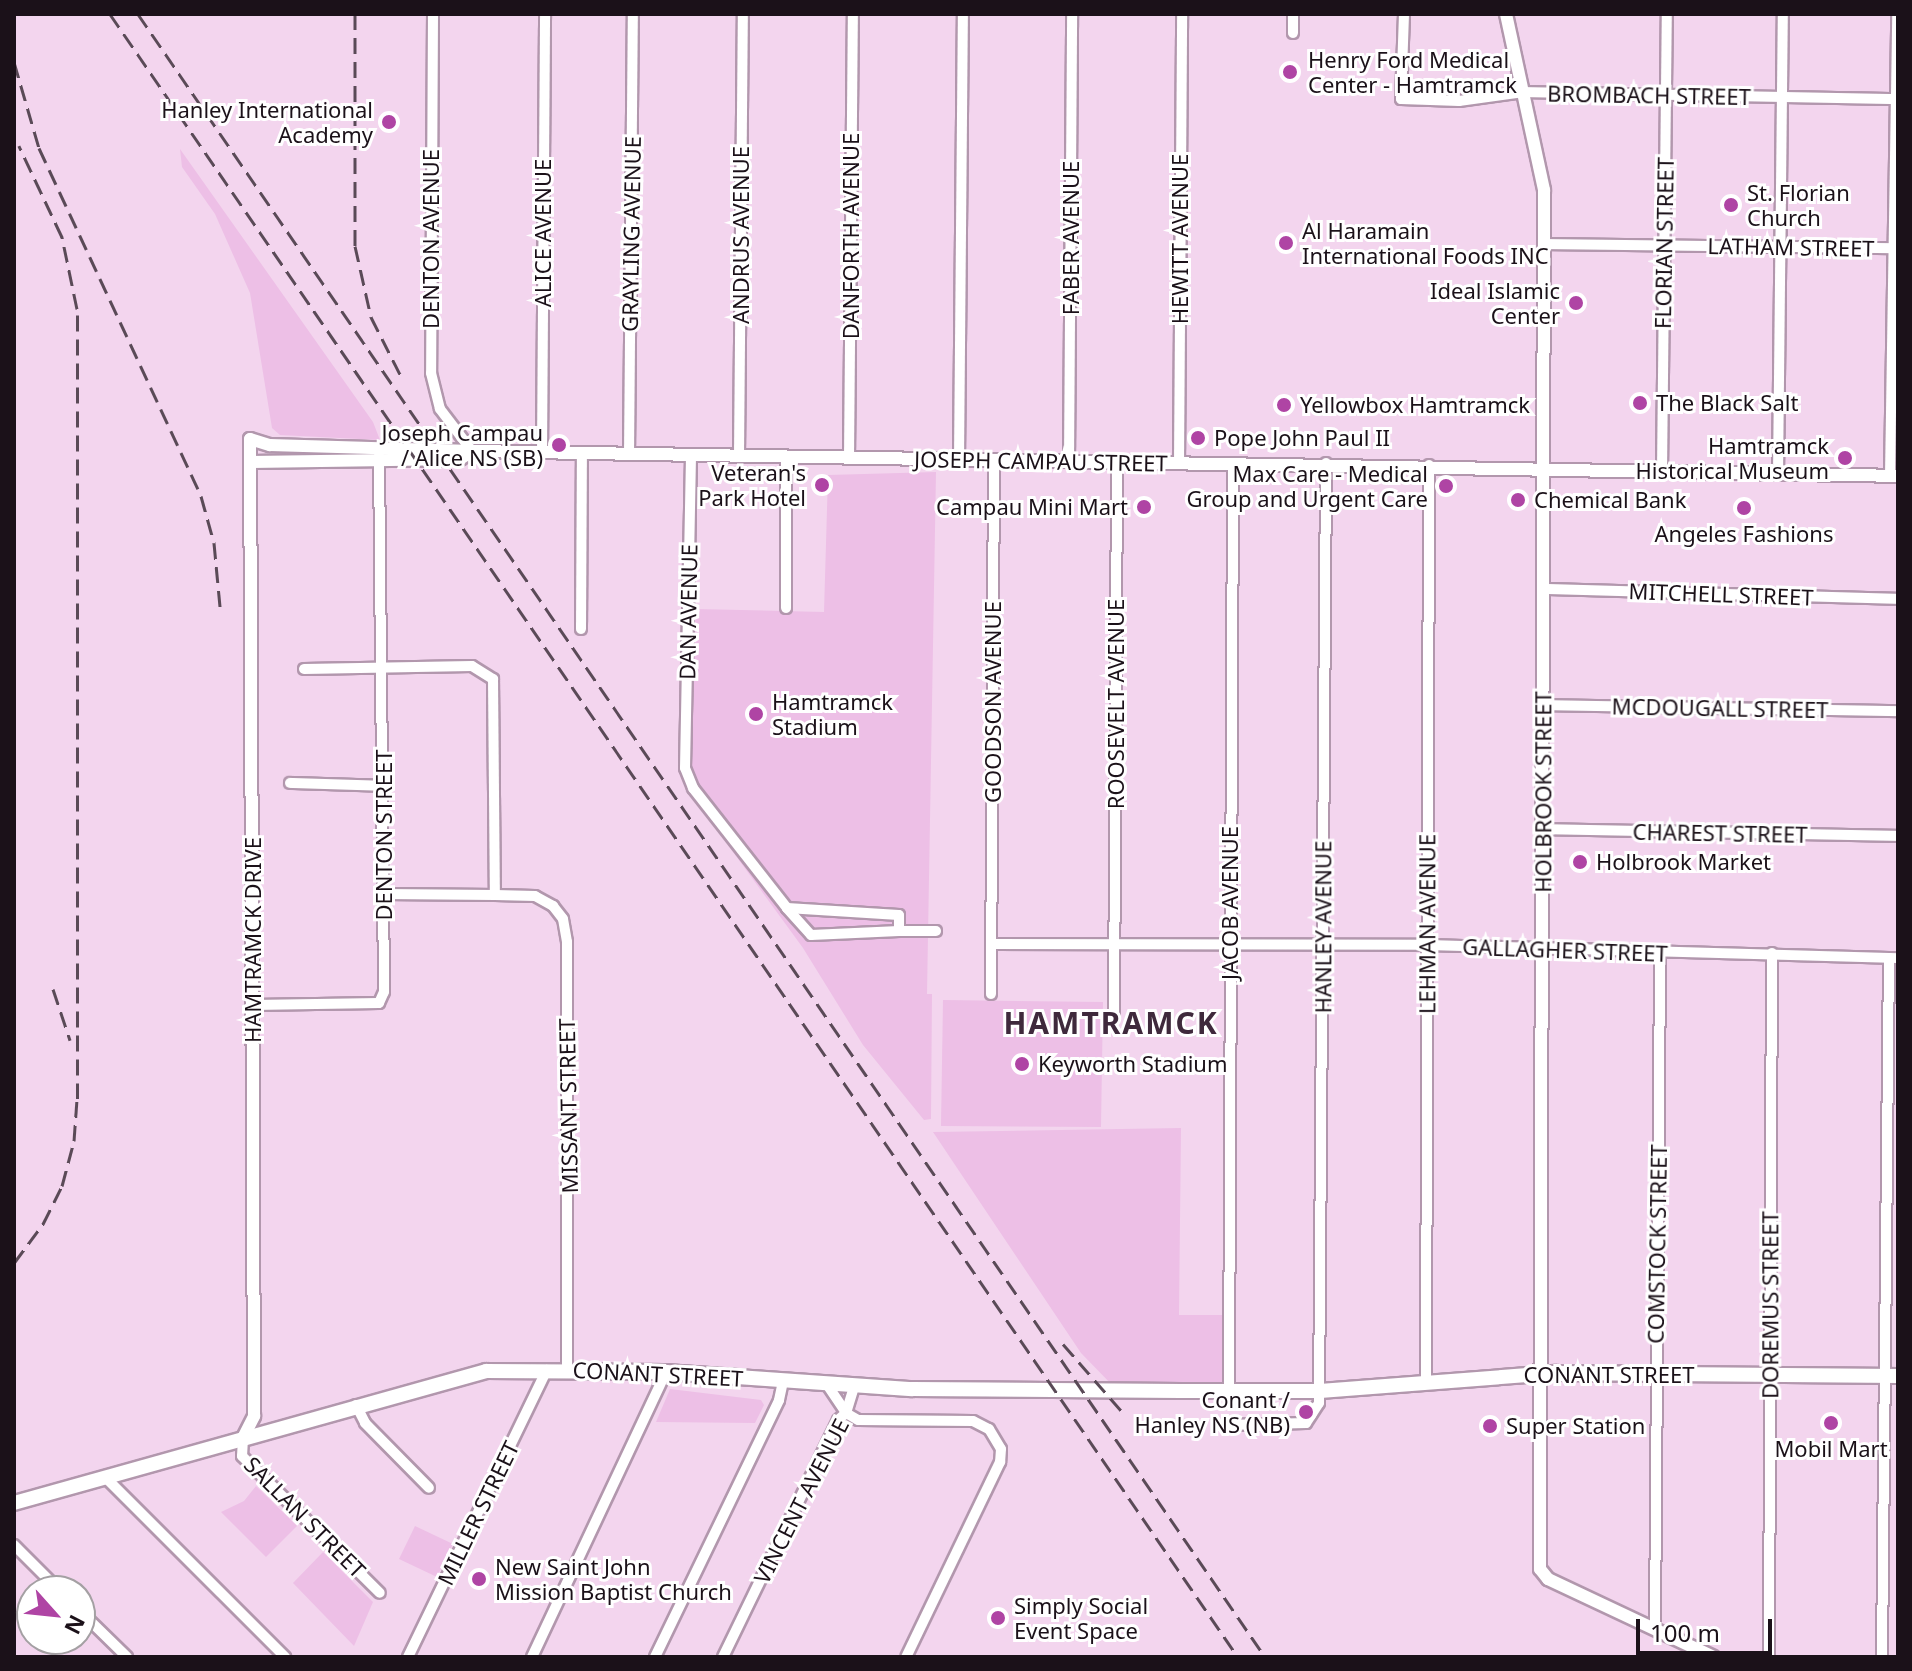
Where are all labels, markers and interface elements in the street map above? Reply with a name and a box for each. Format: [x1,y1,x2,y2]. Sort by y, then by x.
place label: Henry Ford Medical Center - Hamtramck [1308,46,1517,98]
marker: Henry Ford Medical Center - Hamtramck [1279,61,1301,83]
street label: BROMBACH STREET [1547,80,1751,110]
place label: Hanley International Academy [161,96,373,148]
marker: Hanley International Academy [380,113,398,131]
street label: DANFORTH AVENUE [838,133,864,339]
street label: GRAYLING AVENUE [616,136,646,332]
street label: ANDRUS AVENUE [728,146,754,324]
street label: DENTON AVENUE [418,149,444,329]
street label: HEWITT AVENUE [1167,154,1193,324]
street label: FLORIAN STREET [1649,157,1679,329]
street label: ALICE AVENUE [530,159,556,307]
street label: FABER AVENUE [1058,161,1084,315]
place label: St. Florian Church [1747,179,1850,230]
marker: St. Florian Church [1722,196,1740,214]
place label: Al Haramain International Foods INC [1302,217,1549,268]
street label: LATHAM STREET [1707,232,1875,262]
marker: Al Haramain International Foods INC [1277,234,1295,252]
place label: Ideal Islamic Center [1430,277,1560,328]
marker: Ideal Islamic Center [1567,294,1585,312]
place label: The Black Salt [1656,390,1798,416]
place label: Yellowbox Hamtramck [1300,392,1530,418]
marker: The Black Salt [1631,394,1649,412]
marker: Yellowbox Hamtramck [1275,396,1293,414]
place label: Joseph Campau / Alice NS (SB) [382,419,543,470]
place label: Pope John Paul II [1214,425,1390,451]
marker: Pope John Paul II [1189,429,1207,447]
place label: Hamtramck Historical Museum [1636,432,1829,484]
marker: Joseph Campau / Alice NS (SB) [550,436,568,454]
street label: JOSEPH CAMPAU STREET [914,446,1168,476]
marker: Hamtramck Historical Museum [1836,449,1854,467]
place label: Veteran's Park Hotel [698,459,806,510]
place label: Max Care - Medical Group and Urgent Care [1187,460,1428,512]
marker: Max Care - Medical Group and Urgent Care [1435,475,1457,497]
marker: Veteran's Park Hotel [813,476,831,494]
place label: Chemical Bank [1534,487,1686,513]
marker: Chemical Bank [1509,491,1527,509]
place label: Campau Mini Mart [936,494,1128,520]
marker: Campau Mini Mart [1135,498,1153,516]
marker: Angeles Fashions [1735,499,1753,517]
place label: Angeles Fashions [1655,521,1833,547]
street label: DAN AVENUE [674,544,702,680]
street label: MITCHELL STREET [1628,578,1814,610]
street label: ROOSEVELT AVENUE [1103,599,1129,809]
street label: GOODSON AVENUE [980,601,1006,803]
place label: Hamtramck Stadium [772,688,893,740]
street label: HOLBROOK STREET [1530,691,1556,893]
street label: MCDOUGALL STREET [1611,693,1829,723]
marker: Hamtramck Stadium [747,705,765,723]
street label: DENTON STREET [371,749,397,921]
street label: CHAREST STREET [1632,818,1808,848]
street label: JACOB AVENUE [1217,826,1243,980]
street label: LEHMAN AVENUE [1414,834,1440,1014]
street label: HAMTRAMCK DRIVE [240,837,266,1043]
street label: HANLEY AVENUE [1310,841,1336,1013]
place label: Holbrook Market [1596,849,1771,875]
marker: Holbrook Market [1571,853,1589,871]
street label: GALLAGHER STREET [1462,933,1668,967]
district label: HAMTRAMCK [1003,1005,1219,1041]
street label: MISSANT STREET [553,1018,583,1194]
place label: Keyworth Stadium [1038,1051,1227,1077]
marker: Keyworth Stadium [1013,1055,1031,1073]
street label: COMSTOCK STREET [1642,1144,1672,1344]
street label: DOREMUS STREET [1757,1211,1783,1399]
street label: CONANT STREET [572,1356,744,1392]
street label: CONANT STREET [1524,1362,1694,1388]
place label: Conant / Hanley NS (NB) [1134,1386,1290,1438]
marker: Conant / Hanley NS (NB) [1297,1403,1315,1421]
place label: Super Station [1506,1413,1645,1439]
street label: VINCENT AVENUE [748,1414,854,1588]
marker: Mobil Mart [1822,1414,1840,1432]
marker: Super Station [1481,1417,1499,1435]
place label: Mobil Mart [1774,1436,1888,1462]
street label: MILLER STREET [432,1437,524,1589]
street label: SALLAN STREET [239,1451,371,1583]
place label: New Saint John Mission Baptist Church [495,1553,732,1604]
marker: New Saint John Mission Baptist Church [470,1570,488,1588]
north arrow [16,1575,96,1655]
place label: Simply Social Event Space [1014,1592,1148,1644]
scale bar [1640,1603,1776,1653]
marker: Simply Social Event Space [989,1609,1007,1627]
text: N [58,1610,93,1640]
text: 100 m [1650,1616,1720,1649]

